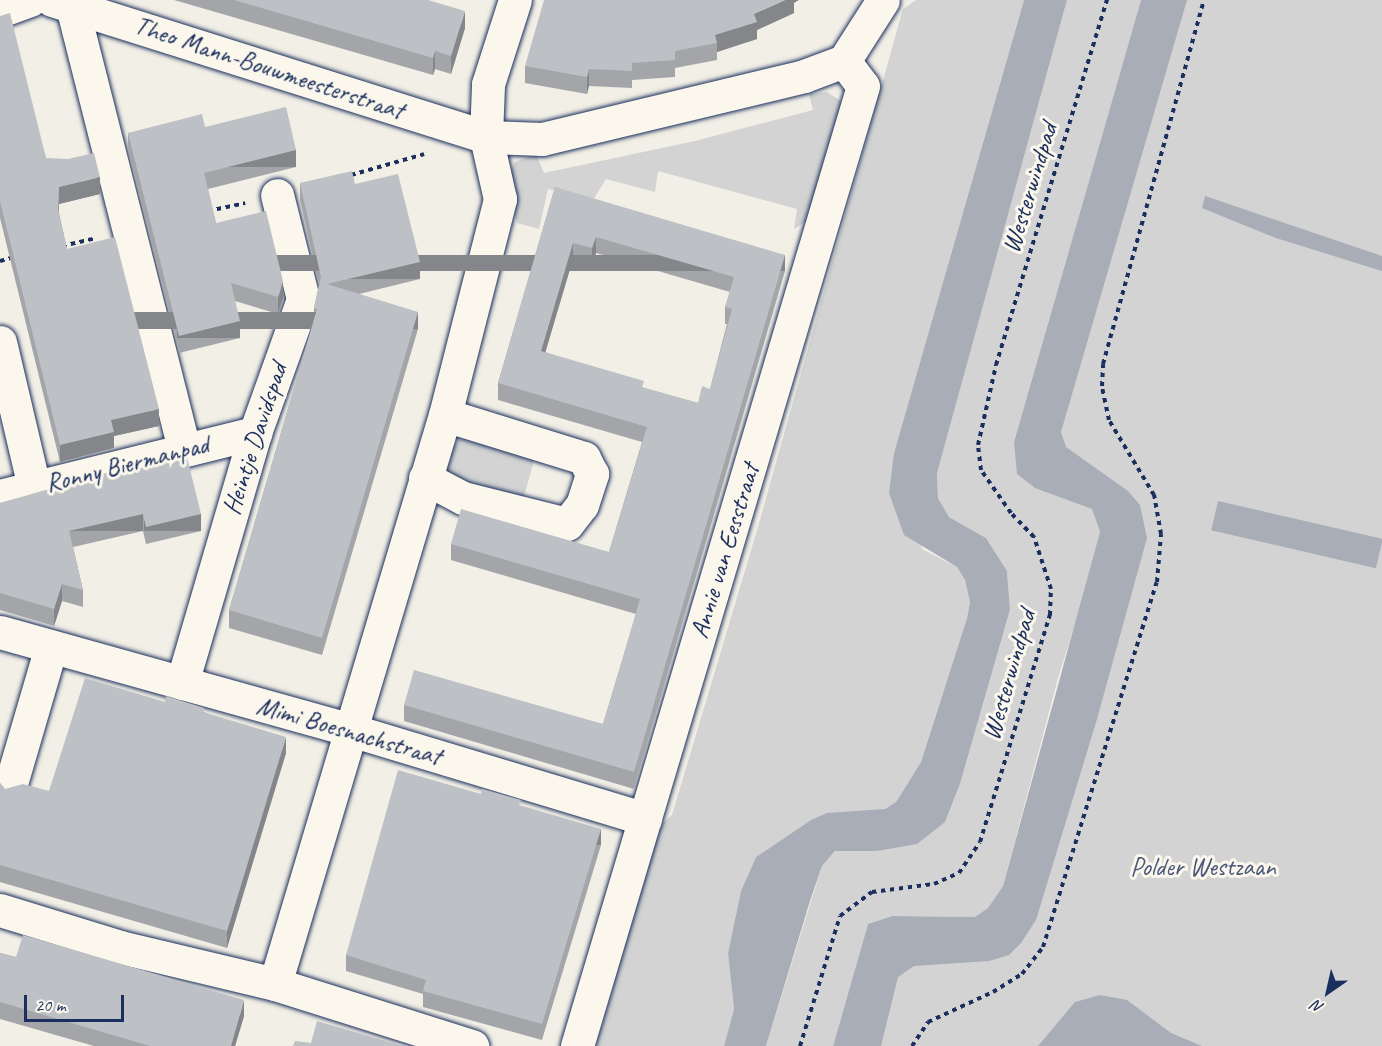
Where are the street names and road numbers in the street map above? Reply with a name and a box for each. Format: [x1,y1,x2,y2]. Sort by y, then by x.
street label: Theo Mann-Bouwmeesterstraat [130,10,408,126]
street label: Westerwindpad [995,119,1065,257]
street label: Heintje Davidspad [216,359,294,519]
street label: Ronny Biermanpad [42,429,212,499]
street label: Annie van Eesstraat [684,460,766,642]
street label: Westerwindpad [975,606,1043,744]
street label: Mimi Boesnachstraat [253,690,445,772]

